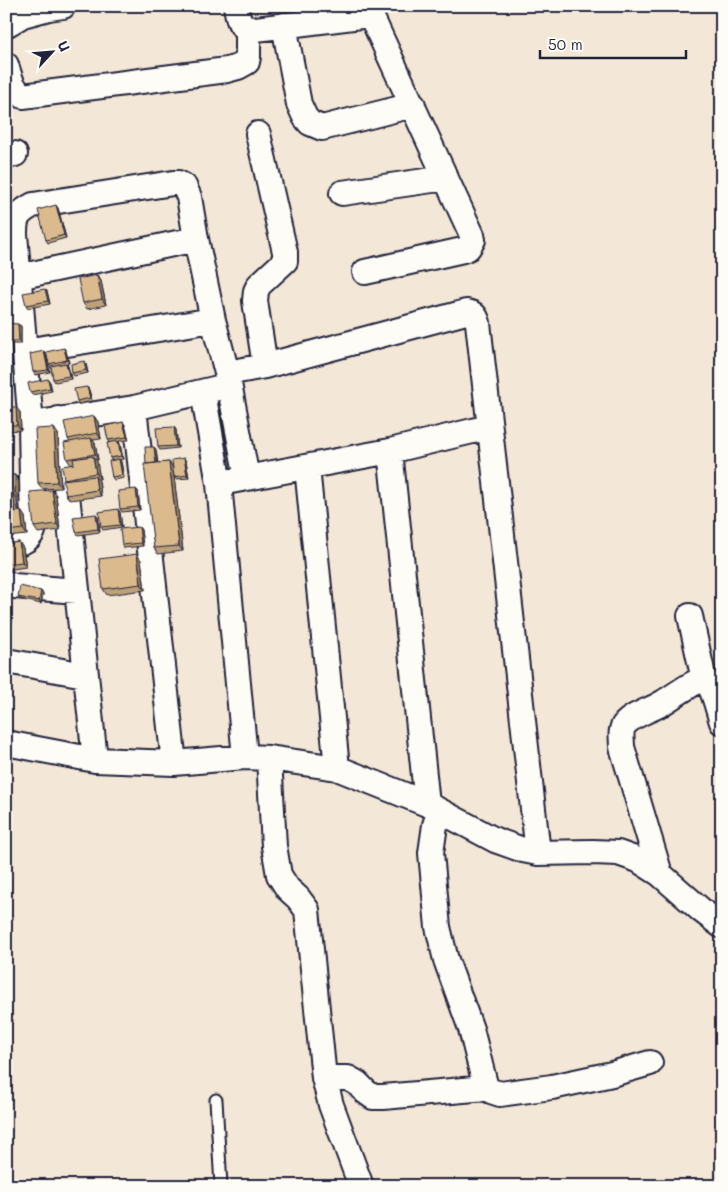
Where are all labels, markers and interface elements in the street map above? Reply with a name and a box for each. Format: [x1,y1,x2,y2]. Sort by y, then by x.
north arrow [28,28,78,78]
scale bar [540,28,687,60]
text: 50 m [548,34,583,54]
text: U [53,37,75,55]

